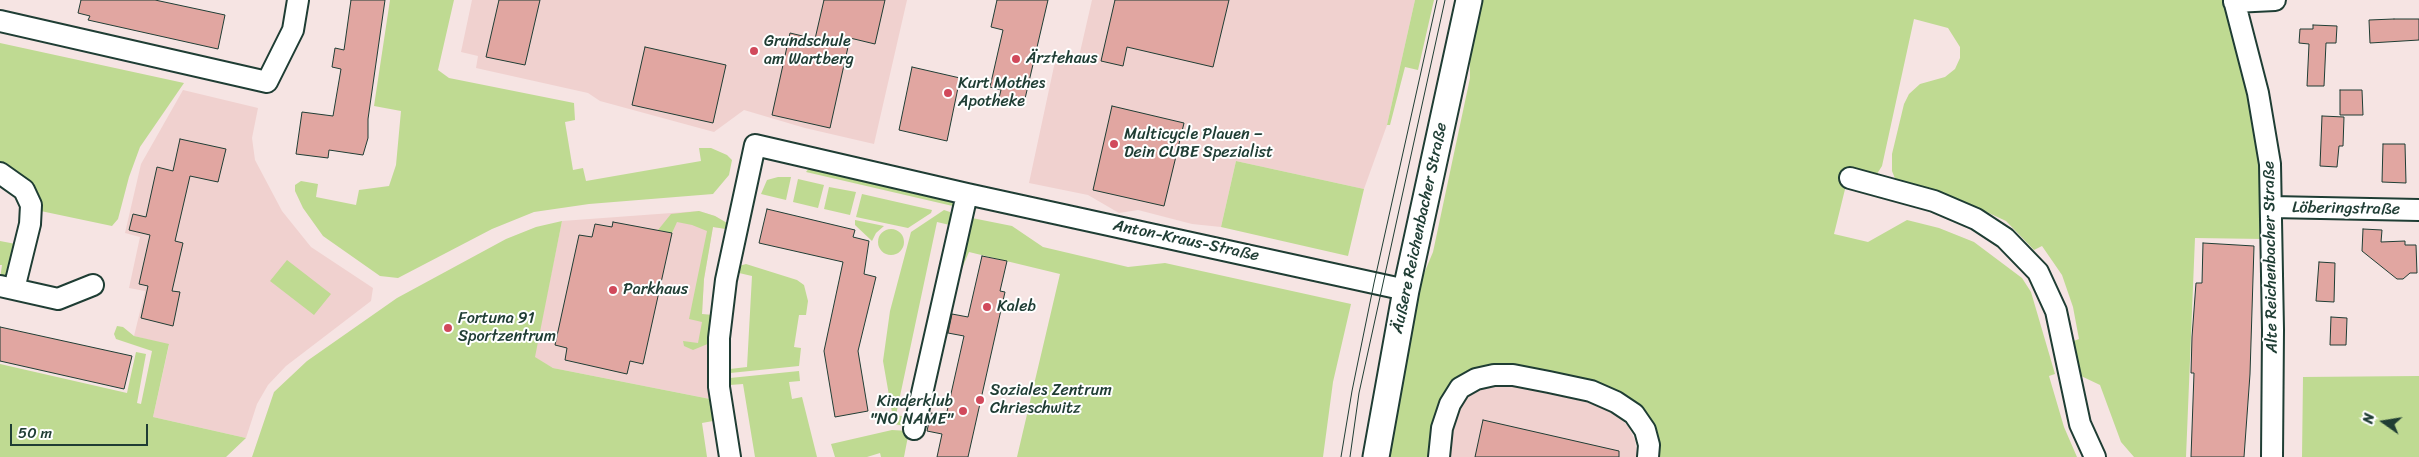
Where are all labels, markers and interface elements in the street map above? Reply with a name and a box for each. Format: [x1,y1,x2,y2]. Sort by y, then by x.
place label: Grundschule am Wartberg [764,32,854,70]
marker: Grundschule am Wartberg [748,45,760,57]
place label: Ärztehaus [1026,49,1098,69]
marker: Ärztehaus [1010,53,1022,65]
place label: Kurt Mothes Apotheke [958,74,1045,112]
marker: Kurt Mothes Apotheke [942,87,954,99]
street label: Äußere Reichenbacher Straße [1388,121,1452,335]
place label: Multicycle Plauen – Dein CUBE Spezialist [1124,125,1273,163]
marker: Multicycle Plauen – Dein CUBE Spezialist [1108,138,1120,150]
street label: Alte Reichenbacher Straße [2260,161,2282,353]
street label: Löberingstraße [2292,198,2400,220]
street label: Anton-Kraus-Straße [1111,216,1261,266]
place label: Parkhaus [623,280,688,300]
marker: Parkhaus [607,284,619,296]
place label: Kaleb [997,297,1036,317]
marker: Kaleb [981,301,993,313]
place label: Fortuna 91 Sportzentrum [458,309,556,347]
marker: Fortuna 91 Sportzentrum [442,322,454,334]
place label: Soziales Zentrum Chrieschwitz [990,381,1112,419]
place label: Kinderklub "NO NAME" [870,392,953,430]
marker: Soziales Zentrum Chrieschwitz [974,394,986,406]
north arrow [2359,397,2409,447]
marker: Kinderklub "NO NAME" [957,405,969,417]
text: N [2356,411,2382,426]
scale bar [12,414,150,446]
text: 50 m [18,420,52,446]

